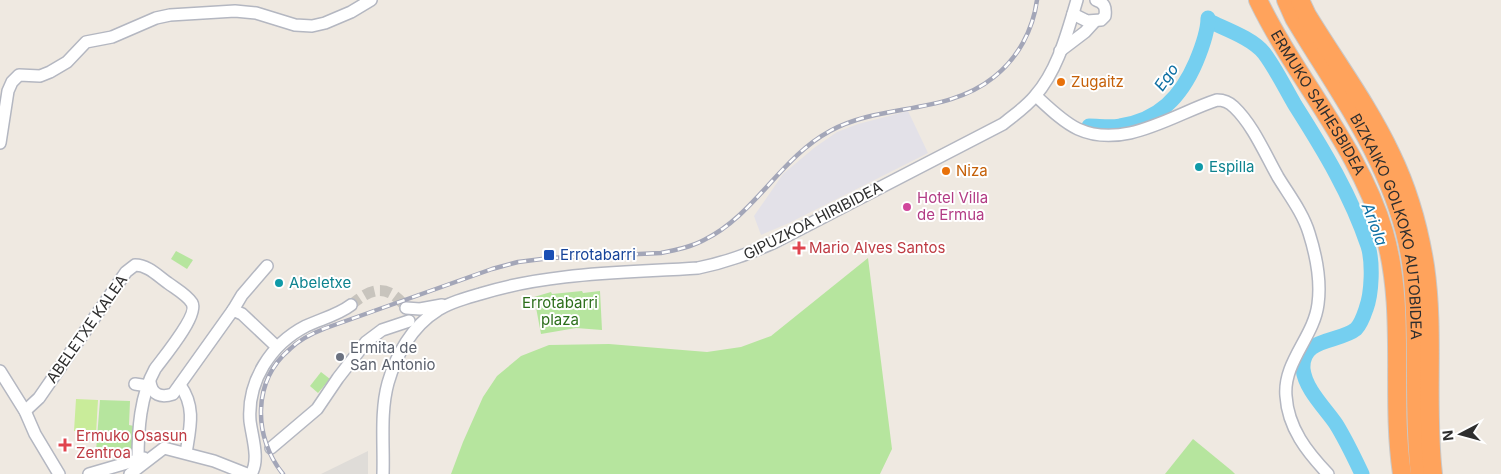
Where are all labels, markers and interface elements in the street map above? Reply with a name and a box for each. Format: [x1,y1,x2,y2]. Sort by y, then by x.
street label: ERMUKO SAIHESBIDEA [1267,27,1370,178]
water label: Ego [1149,59,1183,95]
place label: Zugaitz [1071,72,1124,91]
marker: Zugaitz [1055,76,1067,88]
street label: BIZKAIKO GOLKOKO AUTOBIDEA [1346,110,1426,340]
place label: Espilla [1209,157,1254,176]
place label: Niza [956,161,988,180]
marker: Espilla [1193,161,1205,173]
marker: Niza [940,165,952,177]
street label: GIPUZKOA HIRIBIDEA [740,177,885,264]
place label: Hotel Villa de Ermua [917,188,988,224]
water label: Ariola [1357,199,1392,249]
marker: Hotel Villa de Ermua [901,201,913,213]
place label: Mario Alves Santos [809,238,945,257]
marker: Mario Alves Santos [793,242,805,254]
place label: Errotabarri [560,245,636,264]
marker: Errotabarri [542,248,556,262]
street label: ABELETXE KALEA [42,271,131,387]
place label: Abeletxe [289,273,351,292]
marker: Abeletxe [273,277,285,289]
park label: Errotabarri plaza [522,293,598,329]
place label: Ermita de San Antonio [350,338,436,374]
marker: Ermita de San Antonio [334,351,346,363]
north arrow [1436,409,1486,459]
place label: Ermuko Osasun Zentroa [76,426,187,462]
text: N [1439,429,1457,442]
marker: Ermuko Osasun Zentroa [58,438,72,452]

